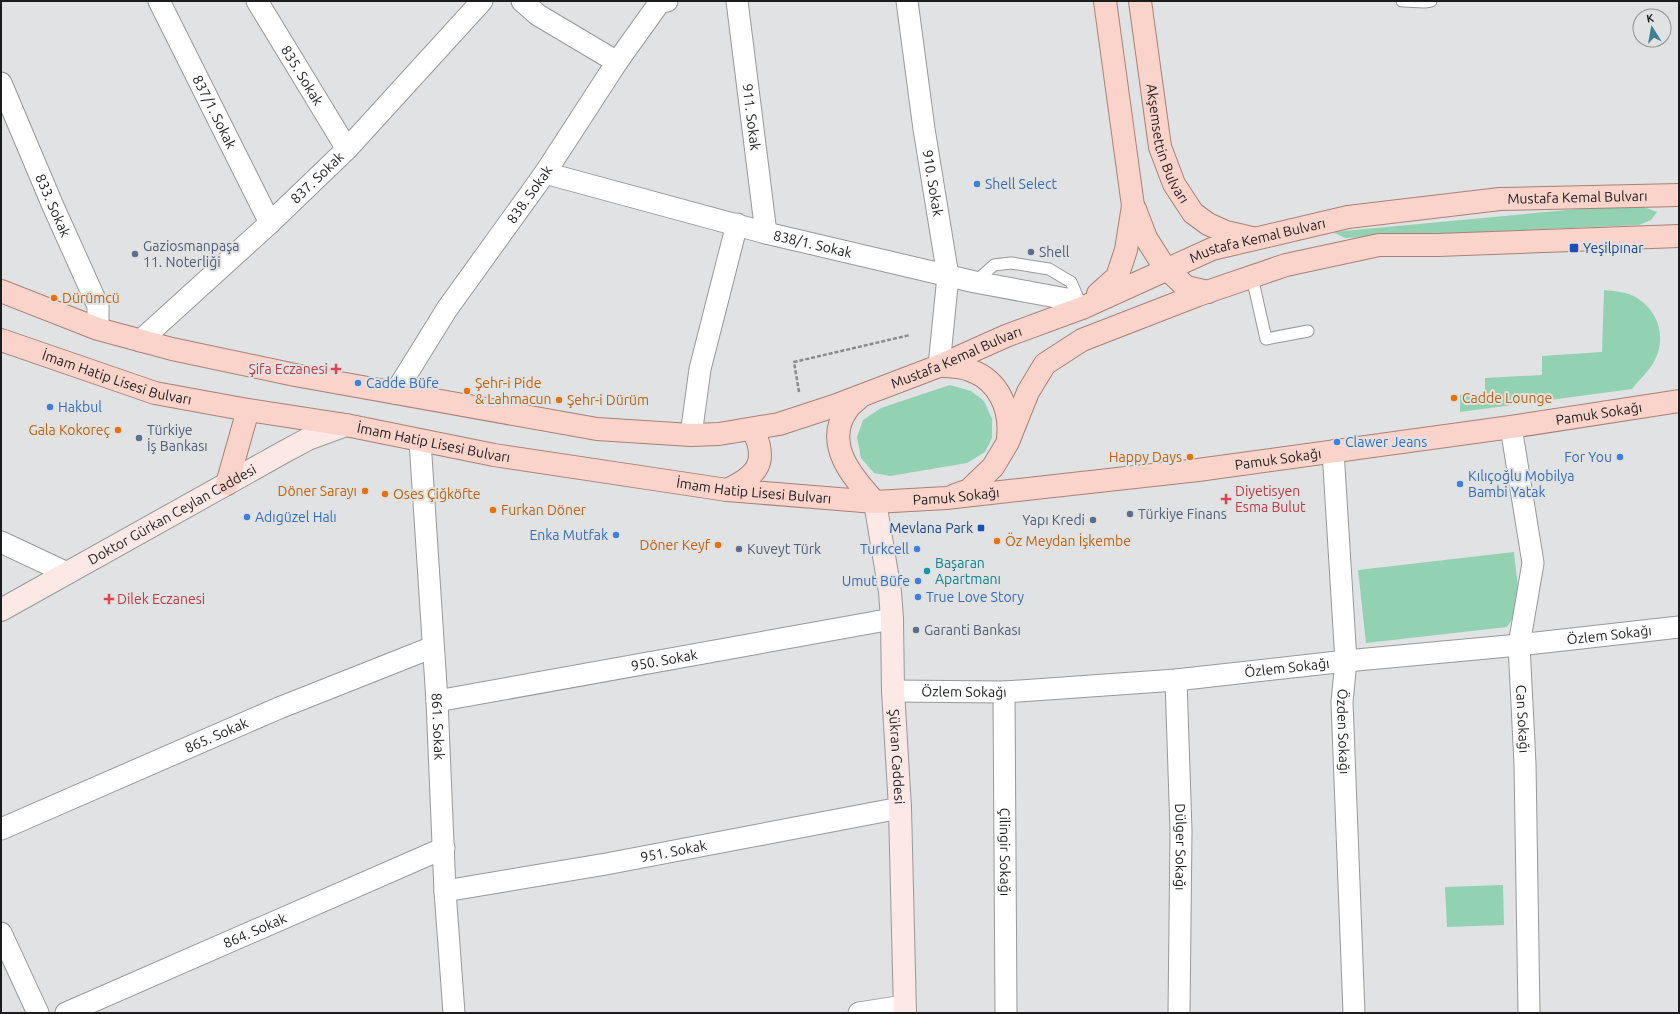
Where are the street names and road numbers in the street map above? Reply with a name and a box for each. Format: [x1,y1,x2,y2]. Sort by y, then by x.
street label: 835. Sokak [278,42,327,108]
street label: 837/1. Sokak [189,72,240,151]
street label: 911. Sokak [739,83,764,151]
street label: Akşemsettin Bulvarı [1143,83,1192,206]
street label: 837. Sokak [287,149,347,207]
street label: 910. Sokak [920,149,946,218]
street label: 838. Sokak [503,163,556,226]
street label: 833. Sokak [32,171,74,239]
street label: Mustafa Kemal Bulvarı [1507,188,1648,207]
street label: Mustafa Kemal Bulvarı [1187,215,1327,266]
street label: 838/1. Sokak [772,227,854,261]
street label: Mustafa Kemal Bulvarı [889,323,1024,392]
street label: İmam Hatip Lisesi Bulvarı [40,347,193,408]
street label: Pamuk Sokağı [1554,399,1643,428]
street label: İmam Hatip Lisesi Bulvarı [356,419,511,465]
street label: Pamuk Sokağı [1234,445,1322,473]
street label: Doktor Gürkan Ceylan Caddesi [85,461,259,568]
street label: İmam Hatip Lisesi Bulvarı [675,474,832,506]
street label: Pamuk Sokağı [912,484,1000,508]
street label: Özlem Sokağı [1566,622,1653,648]
street label: 950. Sokak [630,646,699,674]
street label: Özlem Sokağı [1243,655,1330,680]
street label: Özlem Sokağı [921,682,1007,700]
street label: Can Sokağı [1513,684,1532,753]
street label: Özden Sokağı [1334,688,1353,774]
street label: 861. Sokak [428,692,447,760]
street label: Şükran Caddesi [886,708,908,805]
street label: 865. Sokak [182,714,251,756]
street label: Dülger Sokağı [1172,803,1189,891]
street label: Çilingir Sokağı [997,808,1013,896]
street label: 951. Sokak [639,837,708,865]
street label: 864. Sokak [221,910,289,951]

